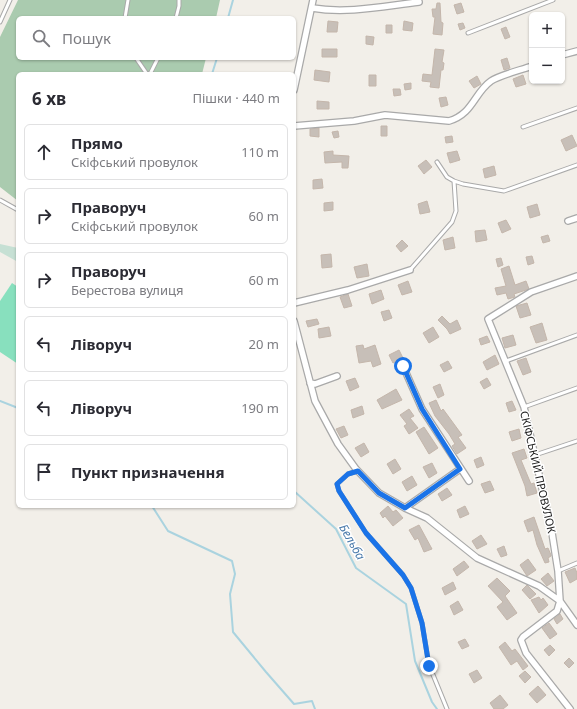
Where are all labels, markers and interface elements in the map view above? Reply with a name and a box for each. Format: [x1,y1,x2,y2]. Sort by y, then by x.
map controls [529,12,565,84]
button: + [529,12,565,48]
search box [16,16,296,60]
icon: search [30,27,52,49]
text: Пошук [62,28,111,48]
button: − [529,48,565,84]
text: 6 хв [32,87,66,110]
text: Пішки · 440 m [192,89,280,107]
text: Прямо [71,133,123,153]
icon: ahead [33,141,55,163]
text: 110 m [241,143,279,161]
text: Скіфський провулок [71,153,198,171]
text: Праворуч [71,197,146,217]
icon: right [33,205,55,227]
text: 60 m [249,207,279,225]
text: Скіфський провулок [71,217,198,235]
text: Праворуч [71,261,146,281]
icon: right [33,269,55,291]
text: 60 m [249,271,279,289]
text: Берестова вулиця [71,281,184,299]
icon: left [33,333,55,355]
text: Ліворуч [71,334,132,354]
text: 20 m [249,335,279,353]
route start [394,357,412,375]
icon: left [33,397,55,419]
text: Ліворуч [71,398,132,418]
text: 190 m [241,399,279,417]
street label: СКІФСЬКИЙ ПРОВУЛОК [517,409,560,535]
icon: arrive [33,461,55,483]
text: Пункт призначення [71,462,225,482]
water label: Бельба [335,521,370,563]
route end [420,657,438,675]

